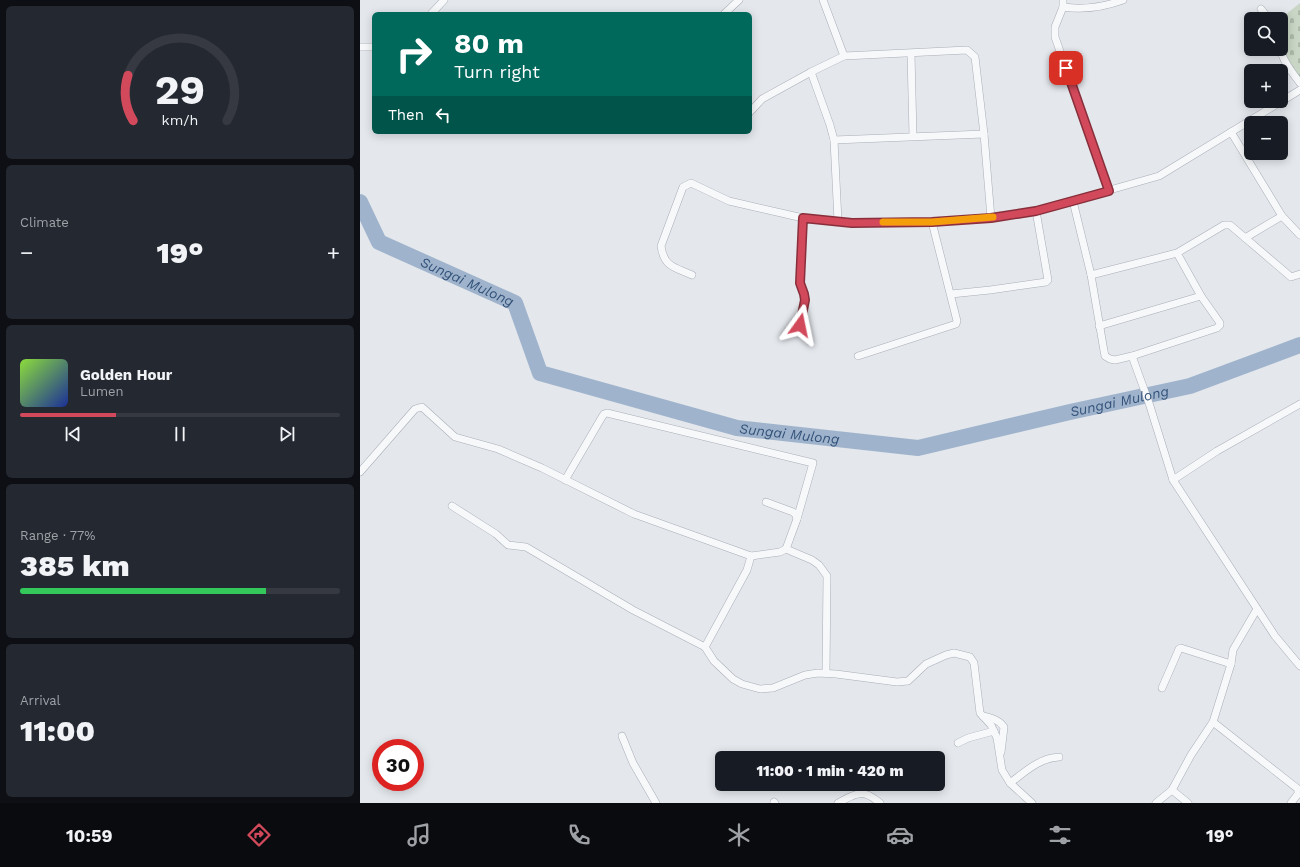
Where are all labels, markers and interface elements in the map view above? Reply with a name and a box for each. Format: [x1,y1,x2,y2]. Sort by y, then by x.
map controls [1244,12,1288,160]
button: search [1244,12,1288,56]
text: 80 m [454,27,524,60]
icon: right [388,28,440,80]
pin [1049,51,1083,85]
icon: arrive [1055,57,1077,79]
text: Turn right [454,61,540,82]
button: + [1244,64,1288,108]
text: 29 [155,65,205,114]
icon: left [432,104,454,126]
text: Then [388,106,424,124]
text: km/h [162,111,198,127]
button: − [1244,116,1288,160]
text: Climate [20,215,69,230]
text: 19° [156,235,204,270]
text: − [20,240,33,265]
text: + [327,240,340,265]
water label: Sungai Mulong [418,254,517,310]
position arrow [779,304,821,346]
text: Golden Hour [80,366,172,384]
water label: Sungai Mulong [1068,383,1171,420]
text: Lumen [80,384,124,399]
water label: Sungai Mulong [739,420,841,447]
icon: previous [62,423,84,445]
icon: pause [169,423,191,445]
icon: next [276,423,298,445]
text: Range · 77% [20,528,95,543]
text: 385 km [20,548,130,583]
text: Arrival [20,693,61,708]
text: 11:00 [20,713,95,748]
speed limit sign: 30 [372,739,424,791]
text: 11:00 · 1 min · 420 m [756,762,904,780]
icon: directions [245,821,273,849]
icon: music [405,821,433,849]
icon: phone [565,821,593,849]
icon: climate [725,821,753,849]
icon: car [886,821,914,849]
icon: filters [1046,821,1074,849]
text: 10:59 [66,825,112,846]
text: 19° [1206,825,1234,846]

